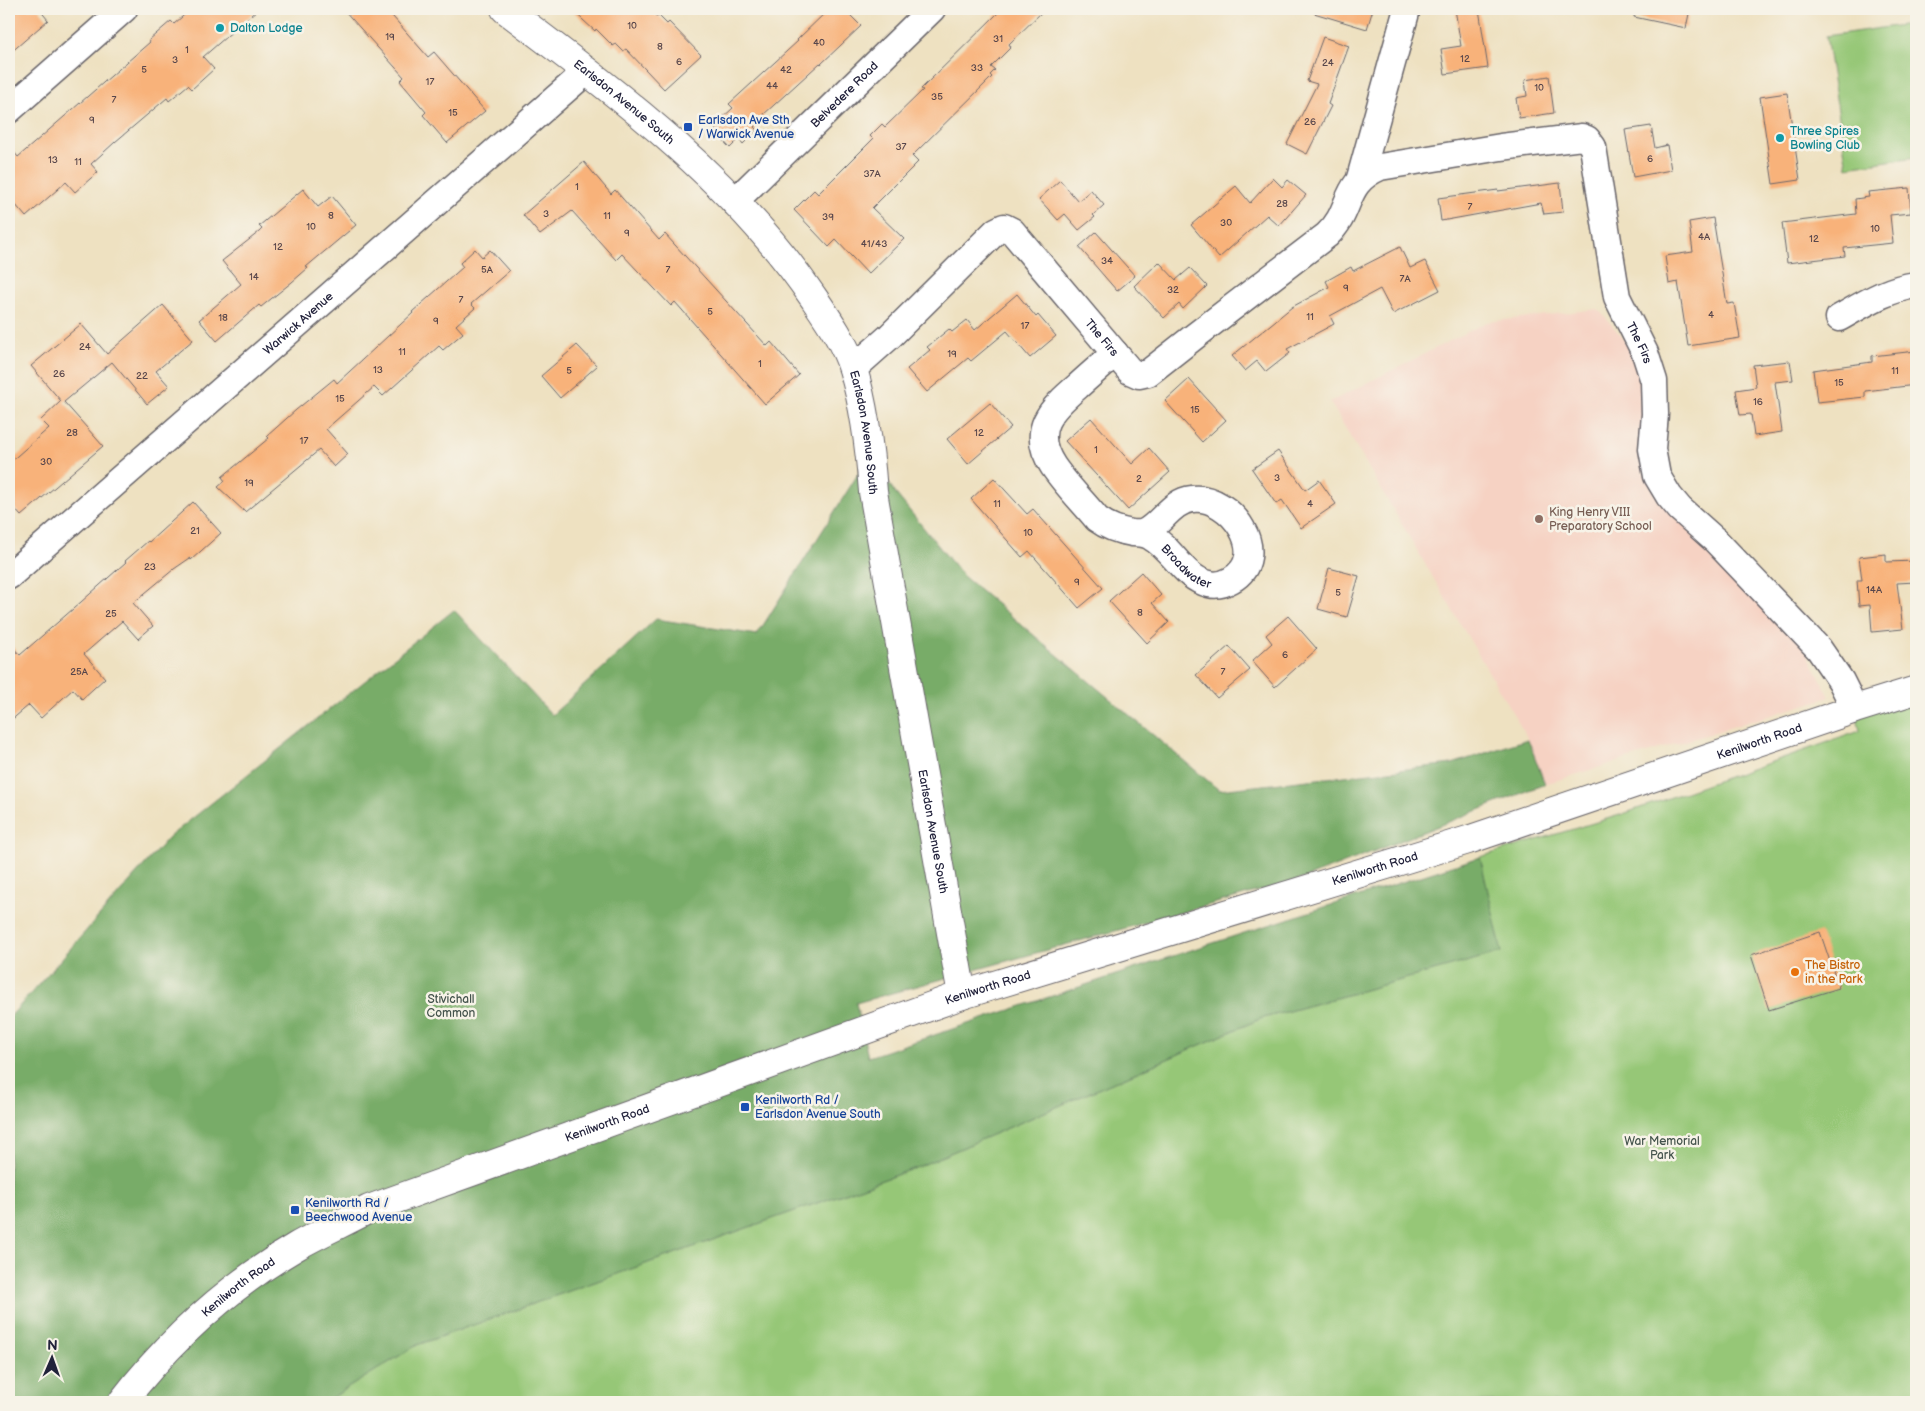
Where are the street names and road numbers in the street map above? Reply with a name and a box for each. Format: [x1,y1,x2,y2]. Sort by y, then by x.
street label: Earlsdon Avenue South [570,56,678,148]
street label: Belvedere Road [807,58,881,131]
street label: Warwick Avenue [260,289,336,358]
street label: The Firs [1082,316,1122,359]
street label: The Firs [1623,320,1655,365]
street label: Earlsdon Avenue South [846,369,881,496]
street label: Broadwater [1158,541,1213,592]
street label: Kenilworth Road [1715,720,1804,763]
street label: Earlsdon Avenue South [915,768,951,895]
street label: Kenilworth Road [1330,848,1420,889]
street label: Kenilworth Road [943,967,1032,1008]
street label: Kenilworth Road [563,1101,652,1145]
street label: Kenilworth Road [198,1254,278,1320]

